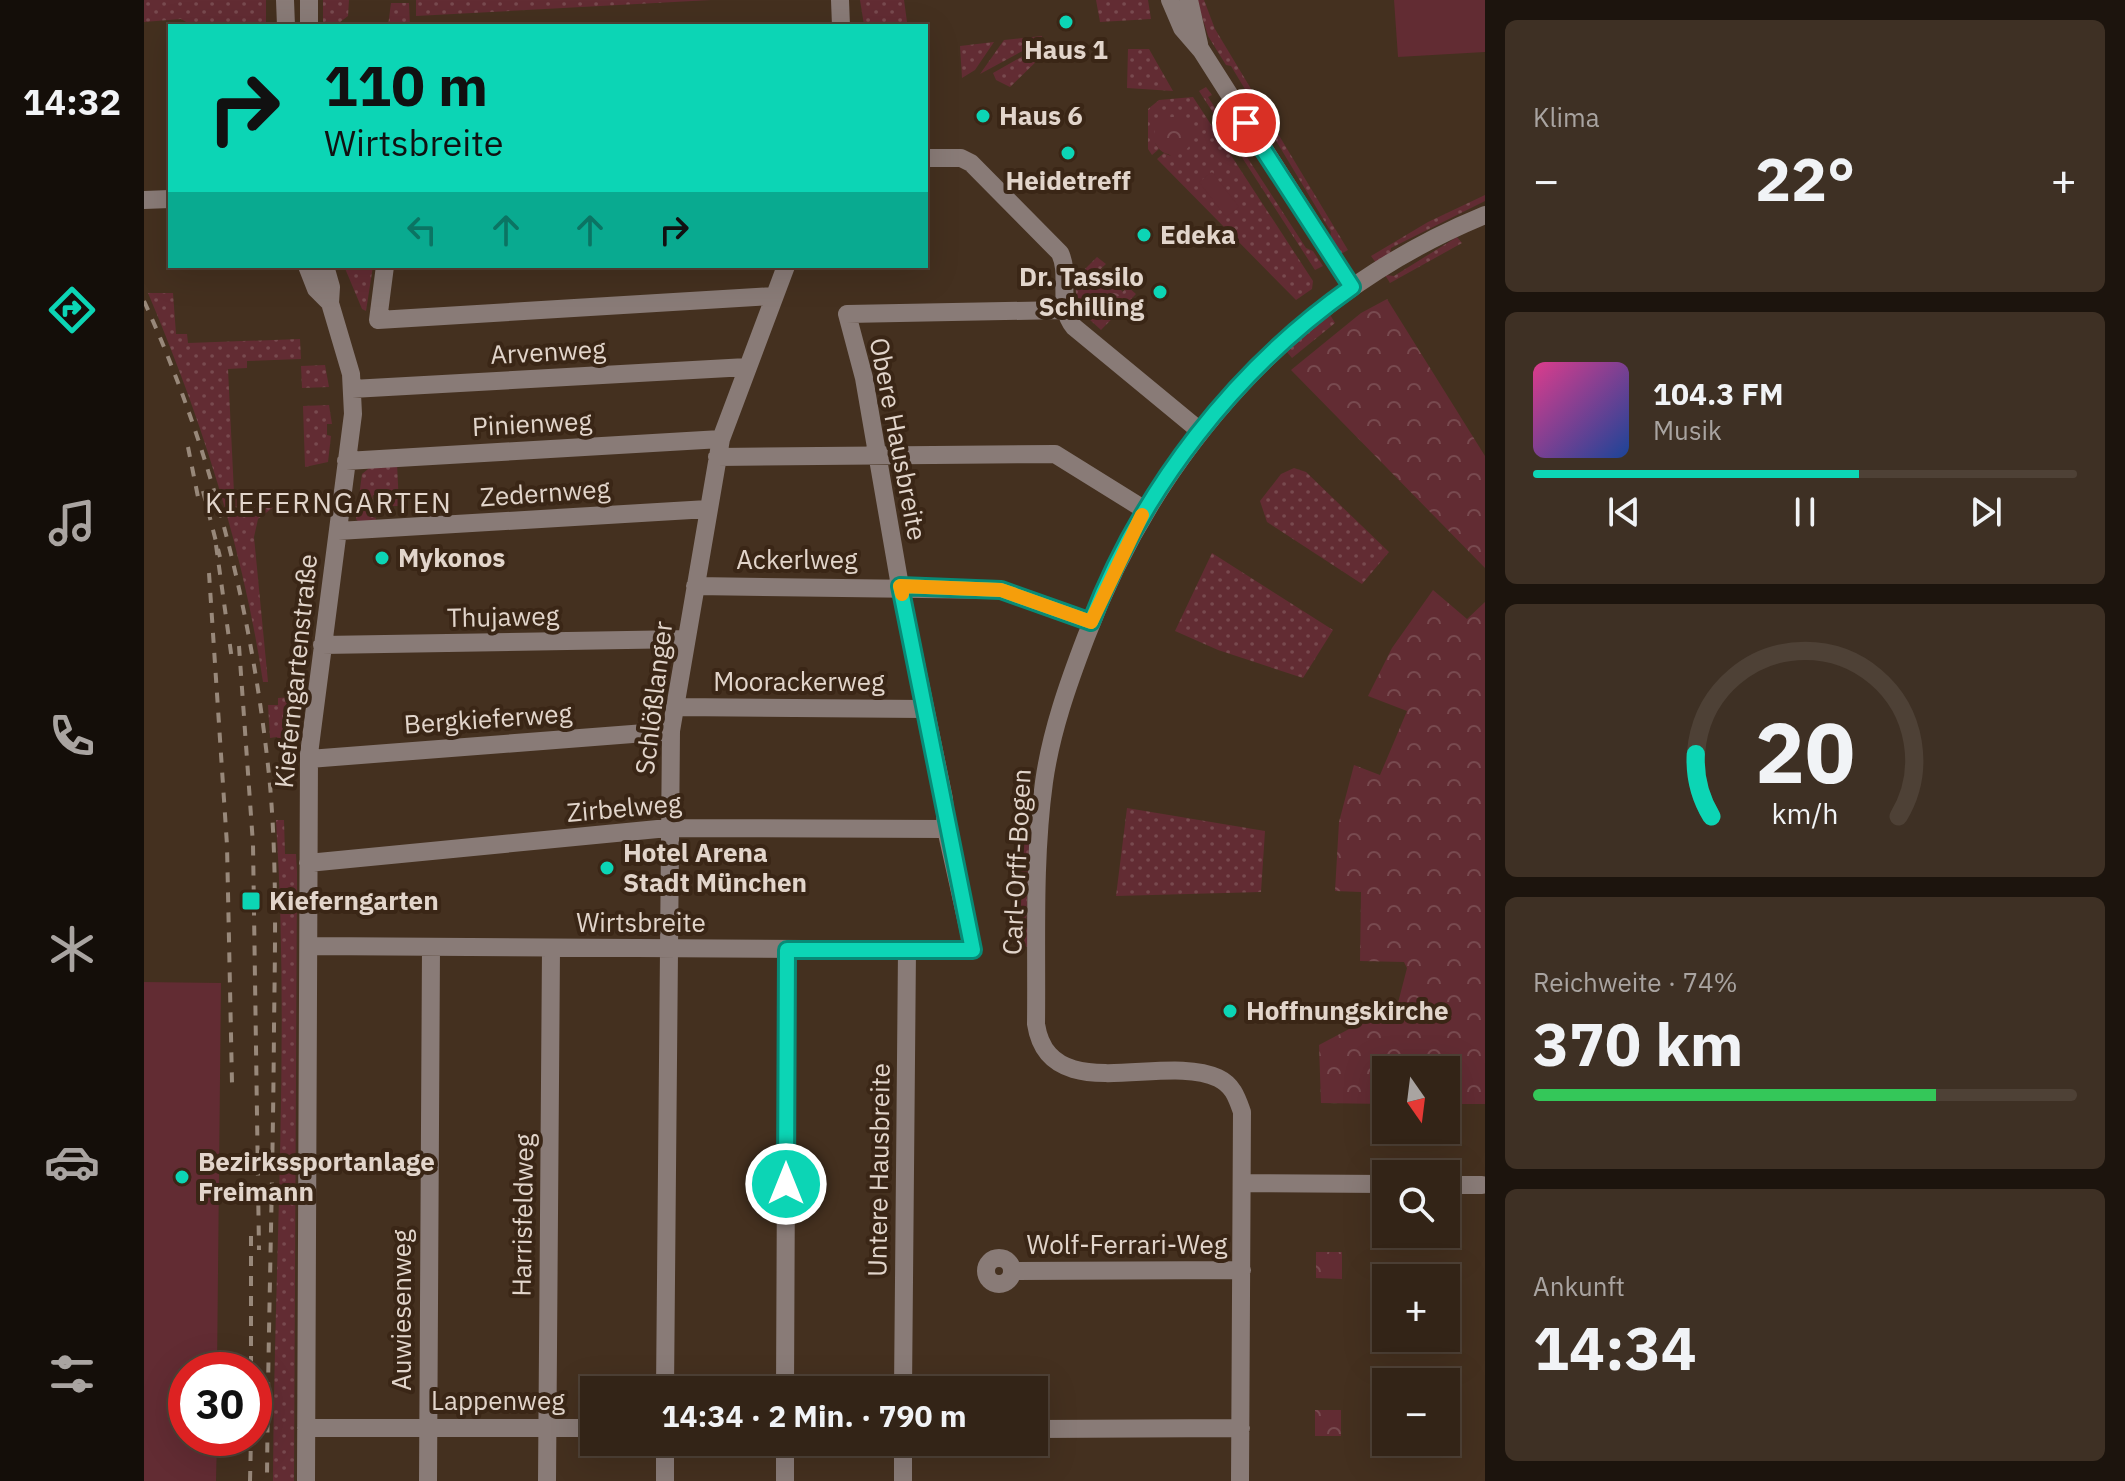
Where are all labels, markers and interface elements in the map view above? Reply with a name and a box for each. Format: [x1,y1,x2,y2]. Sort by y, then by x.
marker: Haus 1 [1057,13,1075,31]
place label: Haus 1 [1024,32,1108,66]
text: 110 m [324,49,488,121]
icon: right [192,56,296,160]
text: 14:32 [23,78,121,125]
pin [1212,89,1280,157]
place label: Haus 6 [999,98,1083,132]
text: Klima [1533,100,1600,134]
icon: arrive [1224,101,1268,145]
marker: Haus 6 [974,107,992,125]
text: Wirtsbreite [324,119,504,166]
text: 22° [1755,139,1855,218]
marker: Heidetreff [1059,144,1077,162]
text: − [1533,151,1559,208]
text: + [2051,151,2077,208]
place label: Heidetreff [1005,163,1131,197]
icon: left [400,208,444,252]
icon: ahead [484,208,528,252]
icon: ahead [568,208,612,252]
icon: right [652,208,696,252]
place label: Edeka [1160,217,1236,251]
marker: Edeka [1135,226,1153,244]
place label: Dr. Tassilo Schilling [1019,259,1145,323]
icon: directions [44,282,100,338]
marker: Dr. Tassilo Schilling [1151,283,1169,301]
street label: Arvenweg [489,331,607,371]
street label: Obere Hausbreite [863,335,935,543]
text: 104.3 FM [1653,374,1784,413]
street label: Pinienweg [471,403,593,443]
text: Musik [1653,413,1722,447]
street label: Zedernweg [479,470,612,514]
district label: KIEFERNGARTEN [205,484,453,521]
icon: previous [1602,490,1646,534]
icon: pause [1783,490,1827,534]
icon: next [1964,490,2008,534]
icon: music [44,495,100,551]
place label: Mykonos [398,540,505,574]
street label: Ackerlweg [736,542,858,576]
marker: Mykonos [373,549,391,567]
street label: Kieferngartenstraße [266,552,324,790]
street label: Thujaweg [446,598,560,634]
street label: Schlößlanger [627,619,679,776]
street label: Moorackerweg [713,664,885,698]
street label: Bergkieferweg [403,695,573,741]
text: 20 [1755,697,1855,805]
icon: phone [44,708,100,764]
street label: Carl-Orff-Bogen [994,768,1038,956]
street label: Zirbelweg [565,785,683,829]
text: km/h [1771,795,1839,832]
place label: Hotel Arena Stadt München [623,835,807,899]
marker: Hotel Arena Stadt München [598,859,616,877]
place label: Kieferngarten [269,883,439,917]
marker: Kieferngarten [240,890,262,912]
street label: Wirtsbreite [576,905,706,939]
icon: climate [44,921,100,977]
text: Reichweite · 74% [1533,965,1738,999]
place label: Hoffnungskirche [1246,993,1449,1027]
marker: Hoffnungskirche [1221,1002,1239,1020]
text: 370 km [1533,1004,1743,1083]
north arrow [1372,1056,1460,1144]
map controls [1372,1056,1460,1456]
street label: Untere Hausbreite [859,1063,897,1277]
street label: Harrisfeldweg [504,1133,540,1297]
icon: car [44,1134,100,1190]
position arrow [744,1142,828,1226]
place label: Bezirkssportanlage Freimann [198,1144,435,1208]
button: search [1372,1160,1460,1248]
marker: Bezirkssportanlage Freimann [173,1168,191,1186]
street label: Wolf-Ferrari-Weg [1026,1227,1228,1261]
street label: Auwiesenweg [384,1229,418,1391]
button: + [1372,1264,1460,1352]
text: Ankunft [1533,1269,1625,1303]
text: 14:34 [1533,1308,1697,1387]
icon: filters [44,1346,100,1402]
speed limit sign: 30 [168,1352,272,1456]
button: − [1372,1368,1460,1456]
street label: Lappenweg [431,1383,565,1417]
text: 14:34 · 2 Min. · 790 m [661,1396,967,1435]

